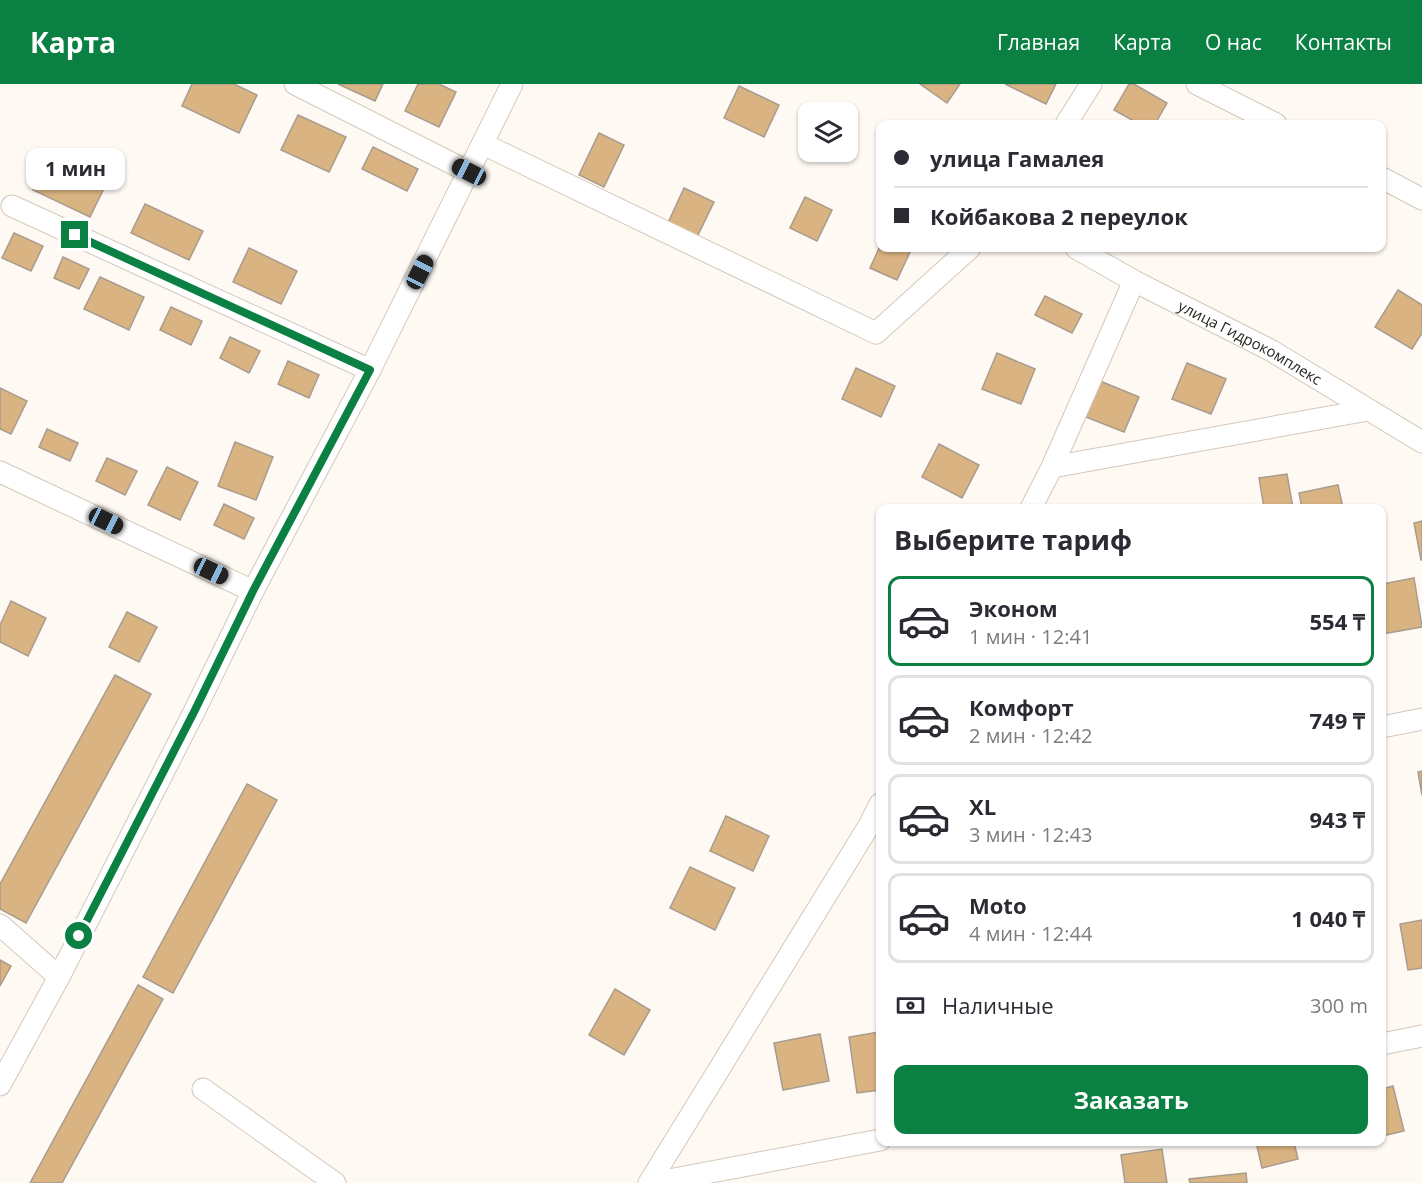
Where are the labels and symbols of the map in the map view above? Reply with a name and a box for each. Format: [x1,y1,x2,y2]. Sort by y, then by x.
callout: 1 мин [26,148,124,190]
car [449,156,489,188]
route end [61,221,88,248]
car [404,252,436,292]
street label: улица Гидрокомплекс [1175,295,1326,389]
car [86,505,126,537]
car [191,555,231,587]
route start [65,922,92,949]

